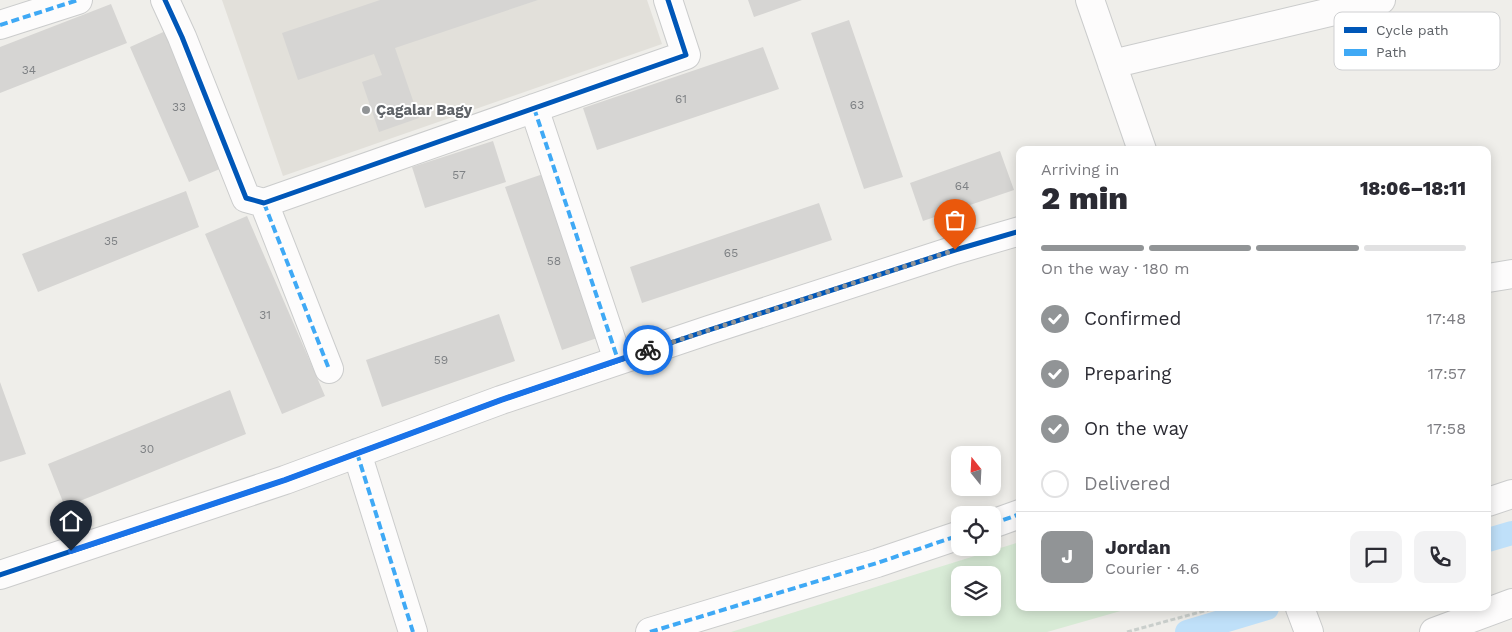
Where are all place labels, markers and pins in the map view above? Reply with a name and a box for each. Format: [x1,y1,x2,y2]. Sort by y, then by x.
place label: Çagalar Bagy [376,101,473,119]
marker: Çagalar Bagy [360,104,372,116]
pin [934,199,976,250]
pin [50,500,92,551]

